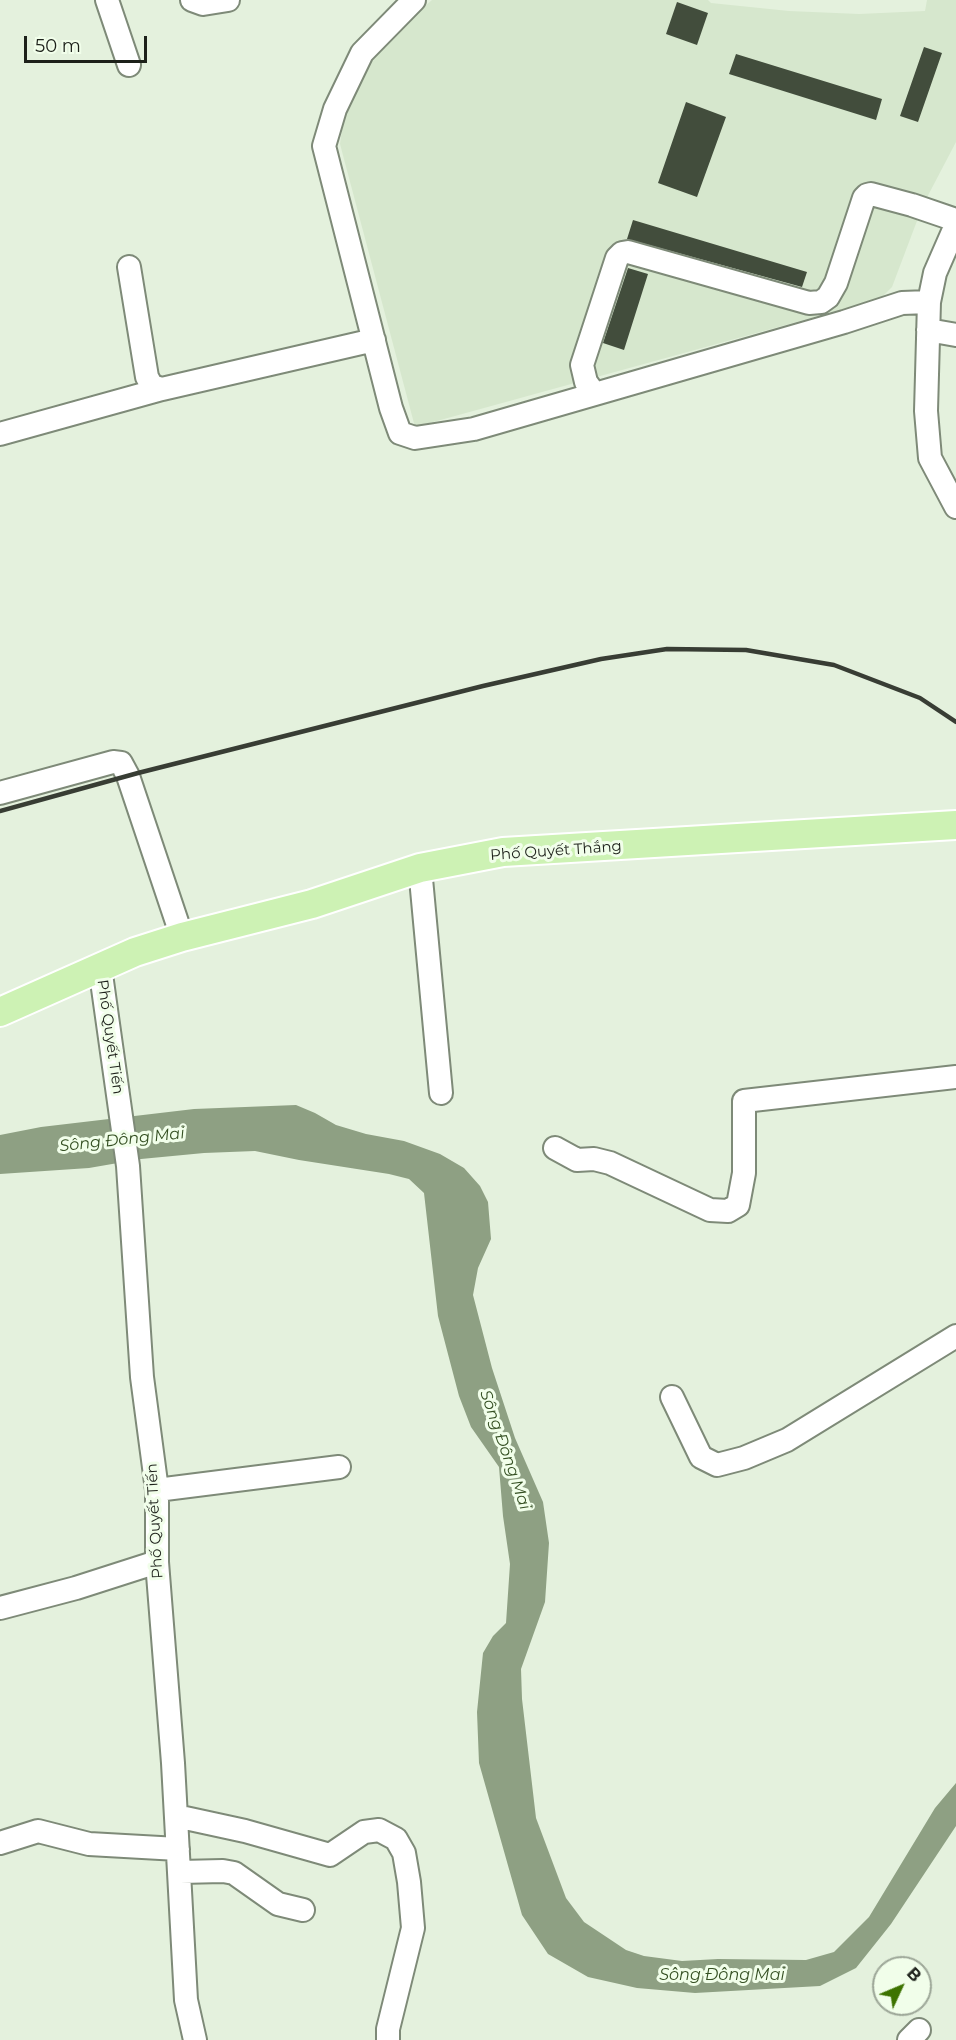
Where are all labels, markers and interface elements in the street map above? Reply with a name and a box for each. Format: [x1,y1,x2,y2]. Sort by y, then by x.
scale bar [27,24,150,62]
text: 50 m [35,35,81,57]
street label: Phố Quyết Thắng [490,837,622,865]
street label: Phố Quyết Tiến [93,978,127,1096]
water label: Sông Đông Mai [59,1124,185,1156]
water label: Sông Đông Mai [475,1388,535,1512]
street label: Phố Quyết Tiến [143,1463,167,1579]
north arrow [872,1956,932,2016]
text: B [903,1964,925,1986]
water label: Sông Đông Mai [659,1965,785,1985]

